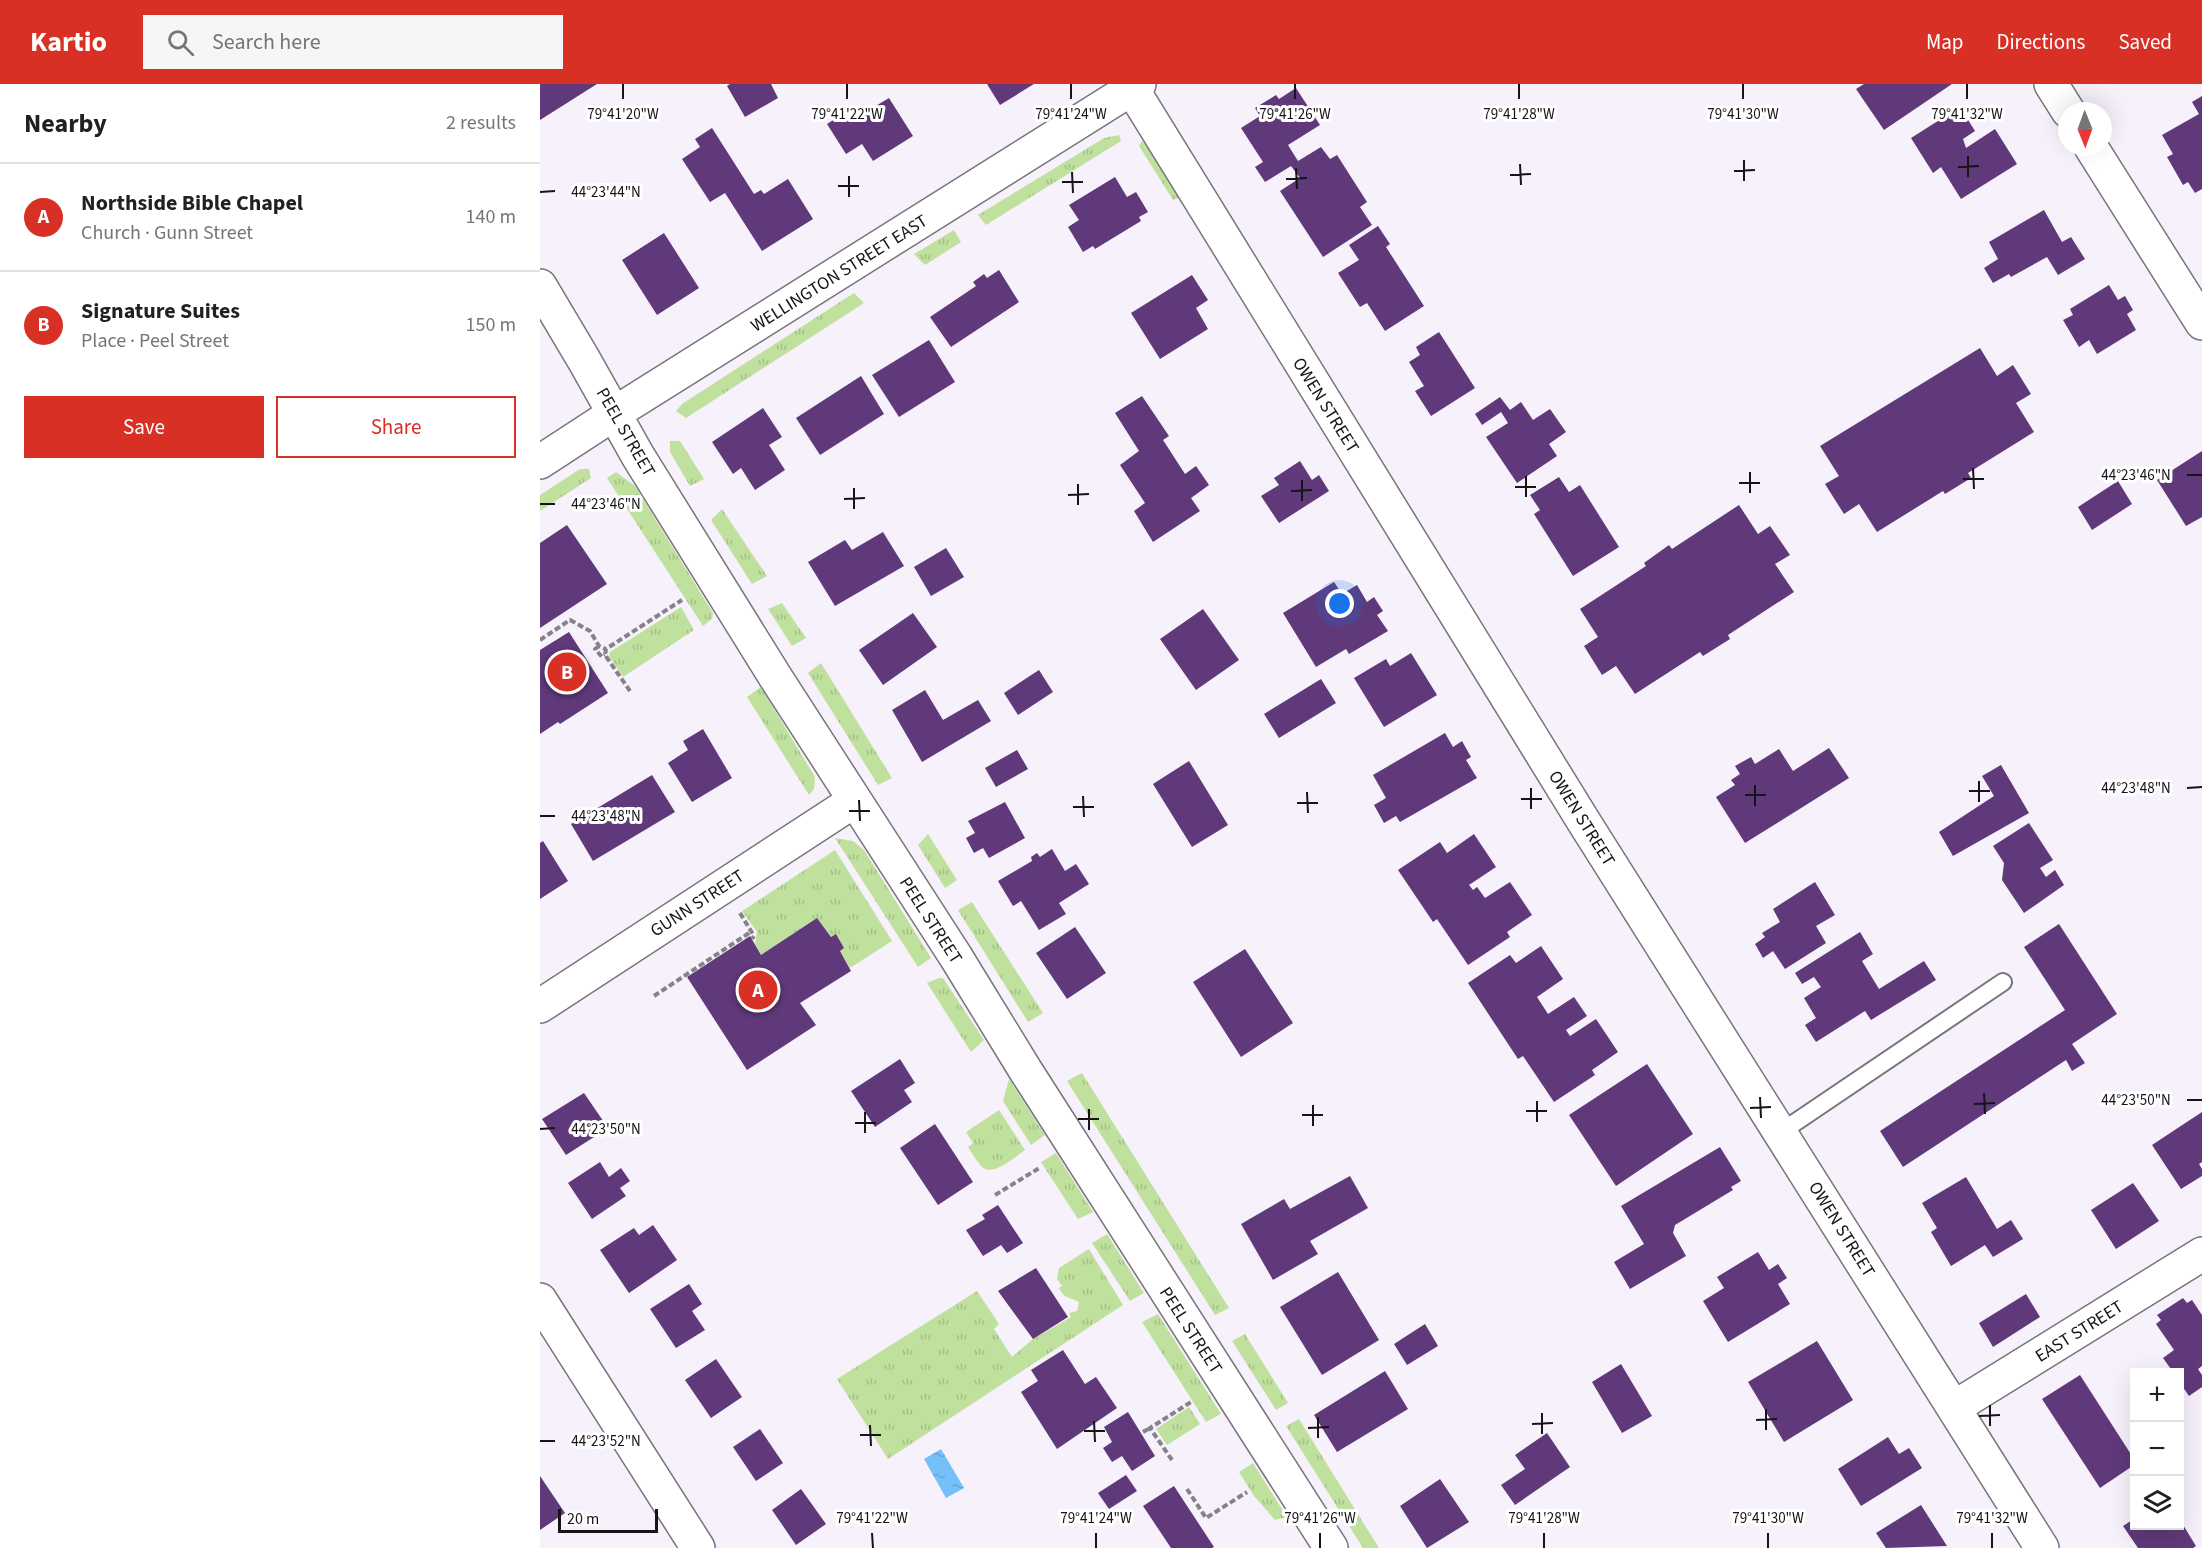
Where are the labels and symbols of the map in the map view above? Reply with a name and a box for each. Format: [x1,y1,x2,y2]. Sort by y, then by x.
north arrow [2058,102,2112,156]
text: 79°41'20"W [587,104,659,125]
text: 79°41'22"W [811,104,883,125]
text: 79°41'24"W [1035,104,1107,125]
text: 79°41'26"W [1259,104,1331,125]
text: 79°41'28"W [1483,104,1555,125]
text: 79°41'30"W [1707,104,1779,125]
text: 79°41'32"W [1931,104,2003,125]
text: 44°23'44"N [571,182,641,203]
street label: WELLINGTON STREET EAST [746,209,933,338]
street label: OWEN STREET [1286,353,1365,458]
street label: PEEL STREET [590,383,661,482]
text: 44°23'46"N [2101,465,2171,486]
text: 44°23'46"N [571,494,641,515]
your location [1325,589,1354,618]
pin: B [548,650,586,694]
street label: OWEN STREET [1542,766,1621,871]
text: 44°23'48"N [2101,778,2171,799]
text: 44°23'48"N [571,806,641,827]
street label: GUNN STREET [645,864,749,943]
street label: PEEL STREET [893,872,968,969]
pin: A [738,968,778,1012]
text: 44°23'50"N [2101,1090,2171,1111]
text: 44°23'50"N [571,1119,641,1140]
street label: OWEN STREET [1802,1177,1881,1282]
street label: PEEL STREET [1153,1282,1228,1379]
street label: EAST STREET [2030,1294,2128,1368]
text: 44°23'52"N [571,1431,641,1452]
scale bar [558,1506,658,1534]
text: 79°41'22"W [836,1508,908,1529]
text: 79°41'24"W [1060,1508,1132,1529]
text: 79°41'26"W [1284,1508,1356,1529]
text: 79°41'28"W [1508,1508,1580,1529]
text: 79°41'30"W [1732,1508,1804,1529]
text: 79°41'32"W [1956,1508,2028,1529]

